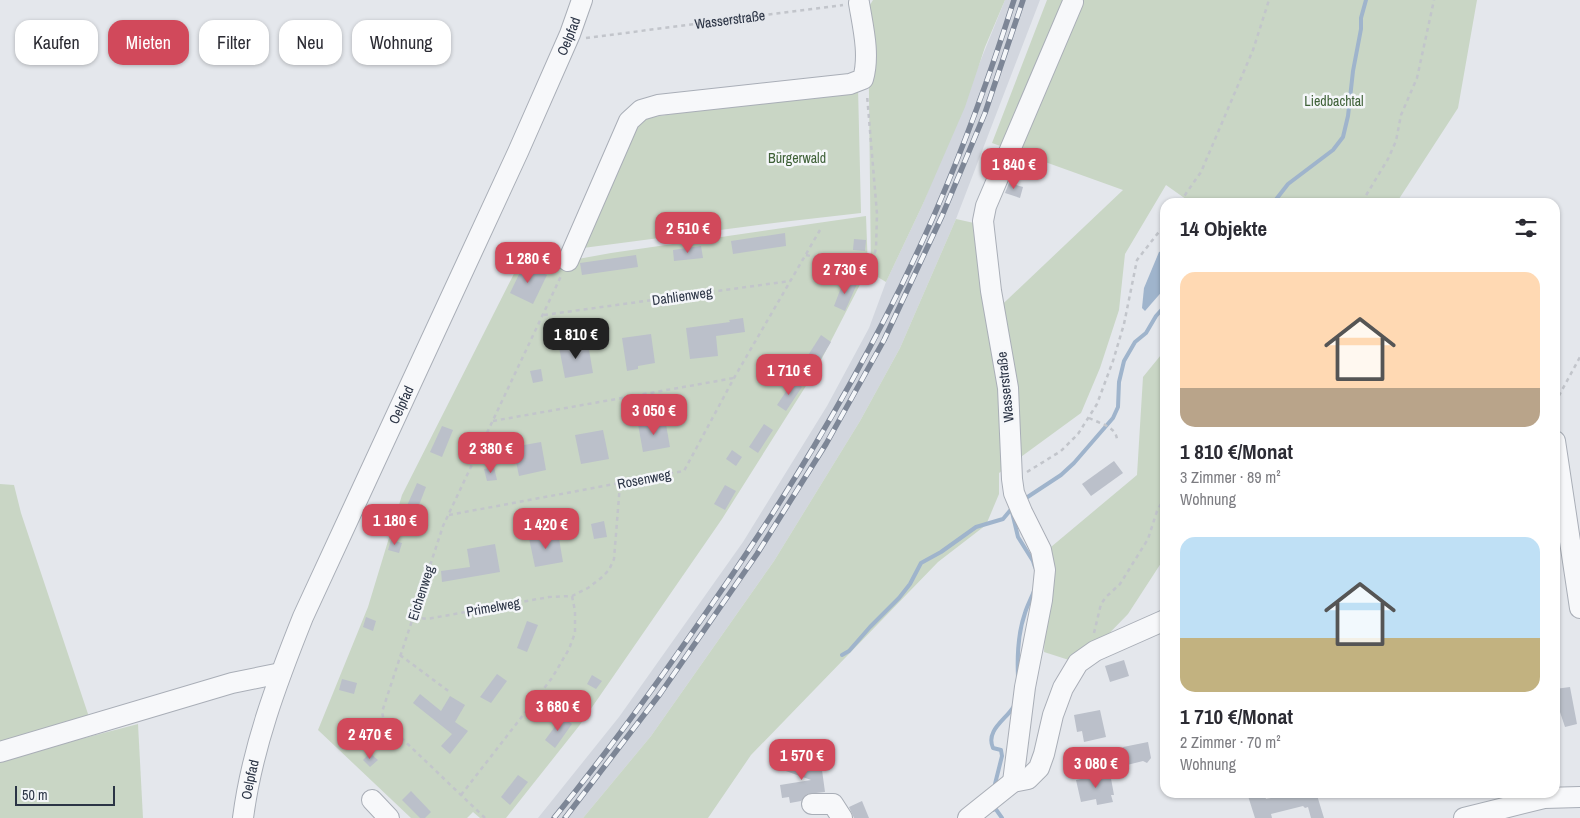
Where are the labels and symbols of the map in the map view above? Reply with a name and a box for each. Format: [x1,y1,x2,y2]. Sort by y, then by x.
street label: Wasserstraße [693,6,766,33]
street label: Oelpfad [553,14,584,58]
park label: Liedbachtal [1304,92,1364,110]
pin: 1 840 € [968,148,1060,190]
park label: Bürgerwald [768,149,826,167]
pin: 2 510 € [642,212,734,254]
pin: 1 280 € [482,242,574,284]
pin: 2 730 € [799,252,891,295]
street label: Dahlienweg [651,283,714,309]
pin: 1 810 € [530,318,622,360]
street label: Wasserstraße [992,351,1018,423]
pin: 1 710 € [743,354,835,396]
street label: Oelpfad [384,383,418,427]
pin: 3 050 € [608,394,700,436]
pin: 2 380 € [445,432,537,474]
street label: Rosenweg [616,465,673,493]
pin: 1 180 € [349,504,441,546]
pin: 1 420 € [500,508,592,550]
street label: Eichenweg [404,563,439,623]
street label: Primelweg [465,593,522,621]
pin: 3 680 € [512,690,604,732]
pin: 2 470 € [324,718,416,760]
pin: 1 570 € [756,738,848,781]
pin: 3 080 € [1050,746,1142,789]
street label: Oelpfad [237,758,263,801]
scale bar [15,783,115,806]

